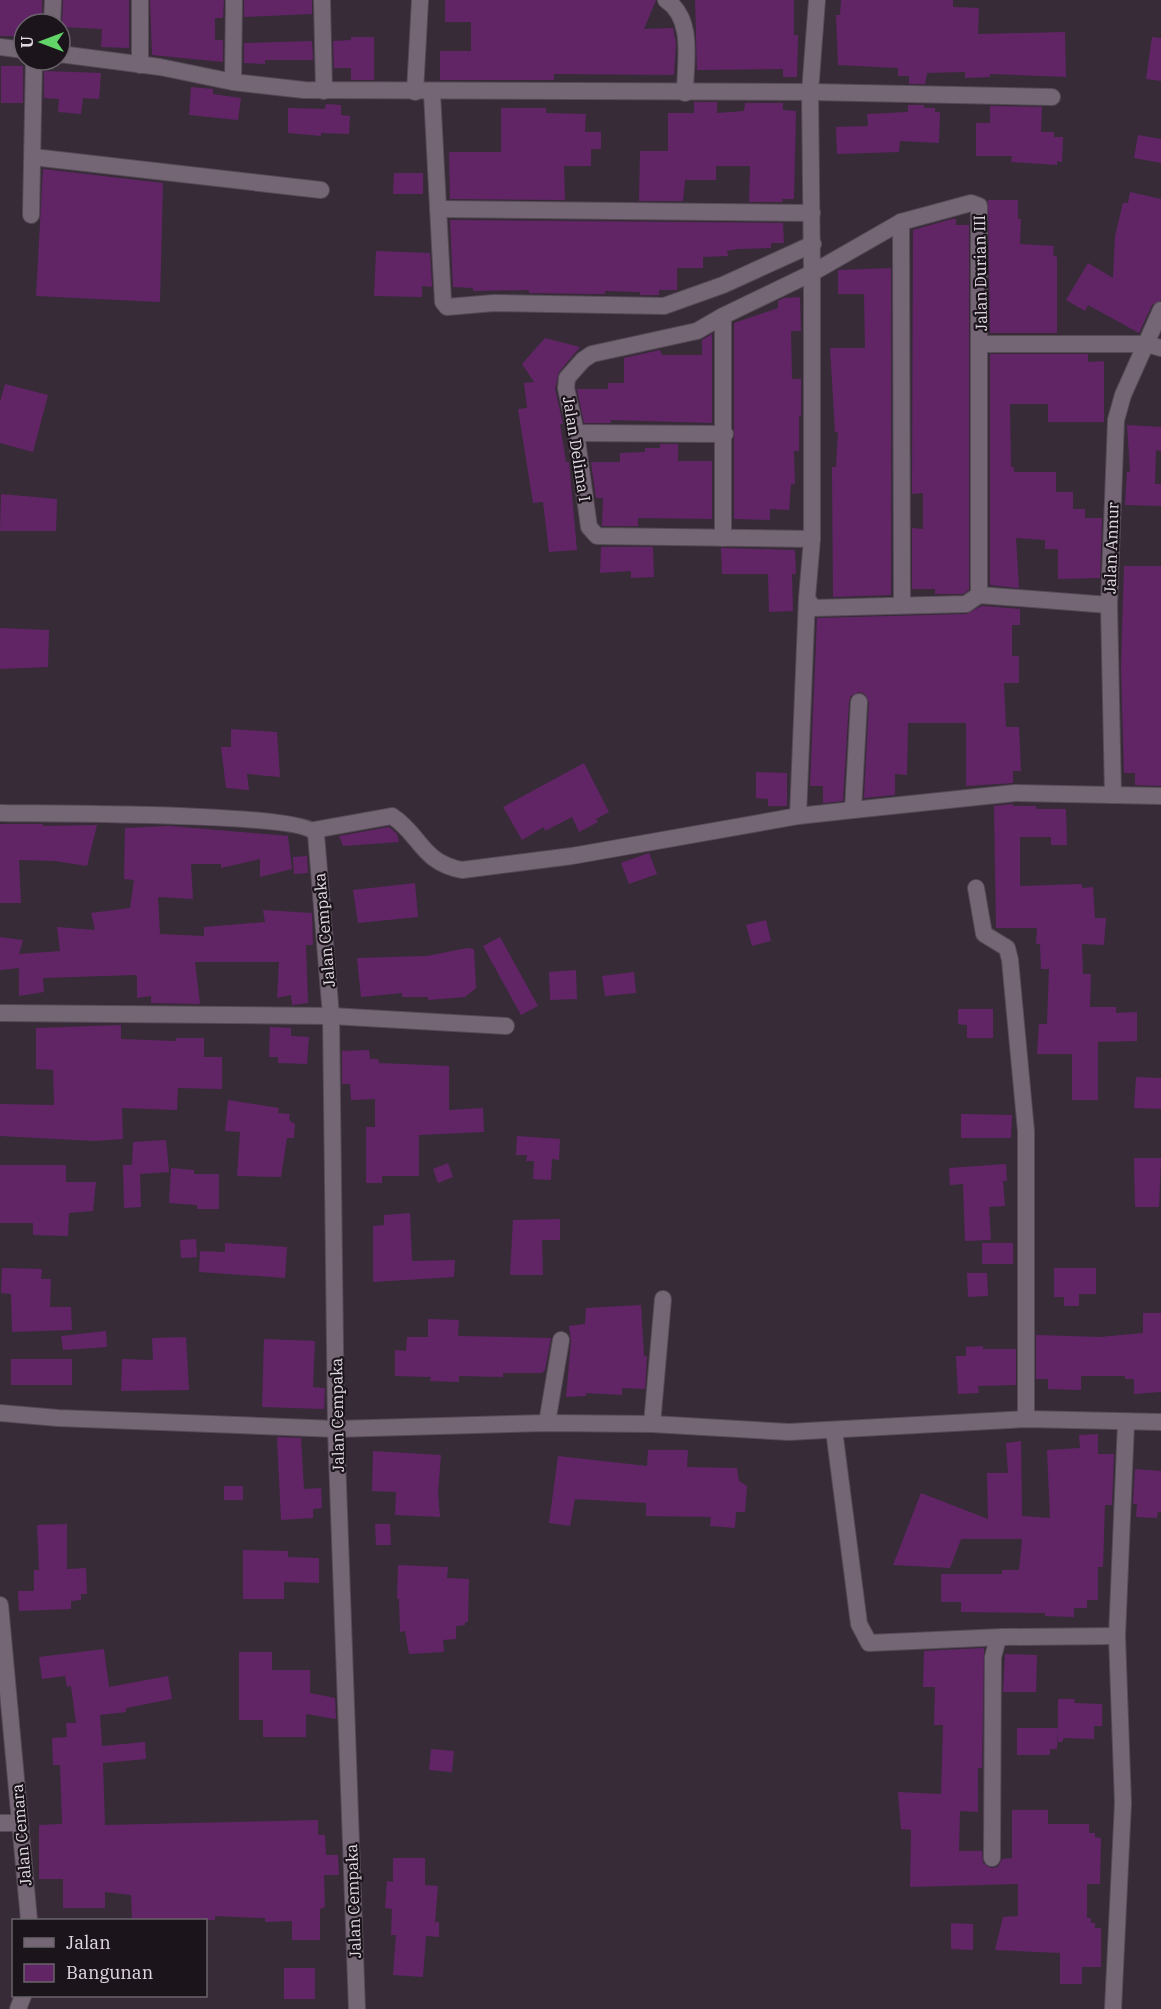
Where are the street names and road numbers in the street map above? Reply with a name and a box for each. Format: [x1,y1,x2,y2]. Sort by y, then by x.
street label: Jalan Durian III [969,215,991,331]
street label: Jalan Delima I [559,395,595,503]
street label: Jalan Annur [1099,502,1123,594]
street label: Jalan Cempaka [309,872,339,988]
street label: Jalan Cempaka [326,1357,348,1472]
street label: Jalan Cemara [7,1783,35,1887]
street label: Jalan Cempaka [341,1843,365,1958]

